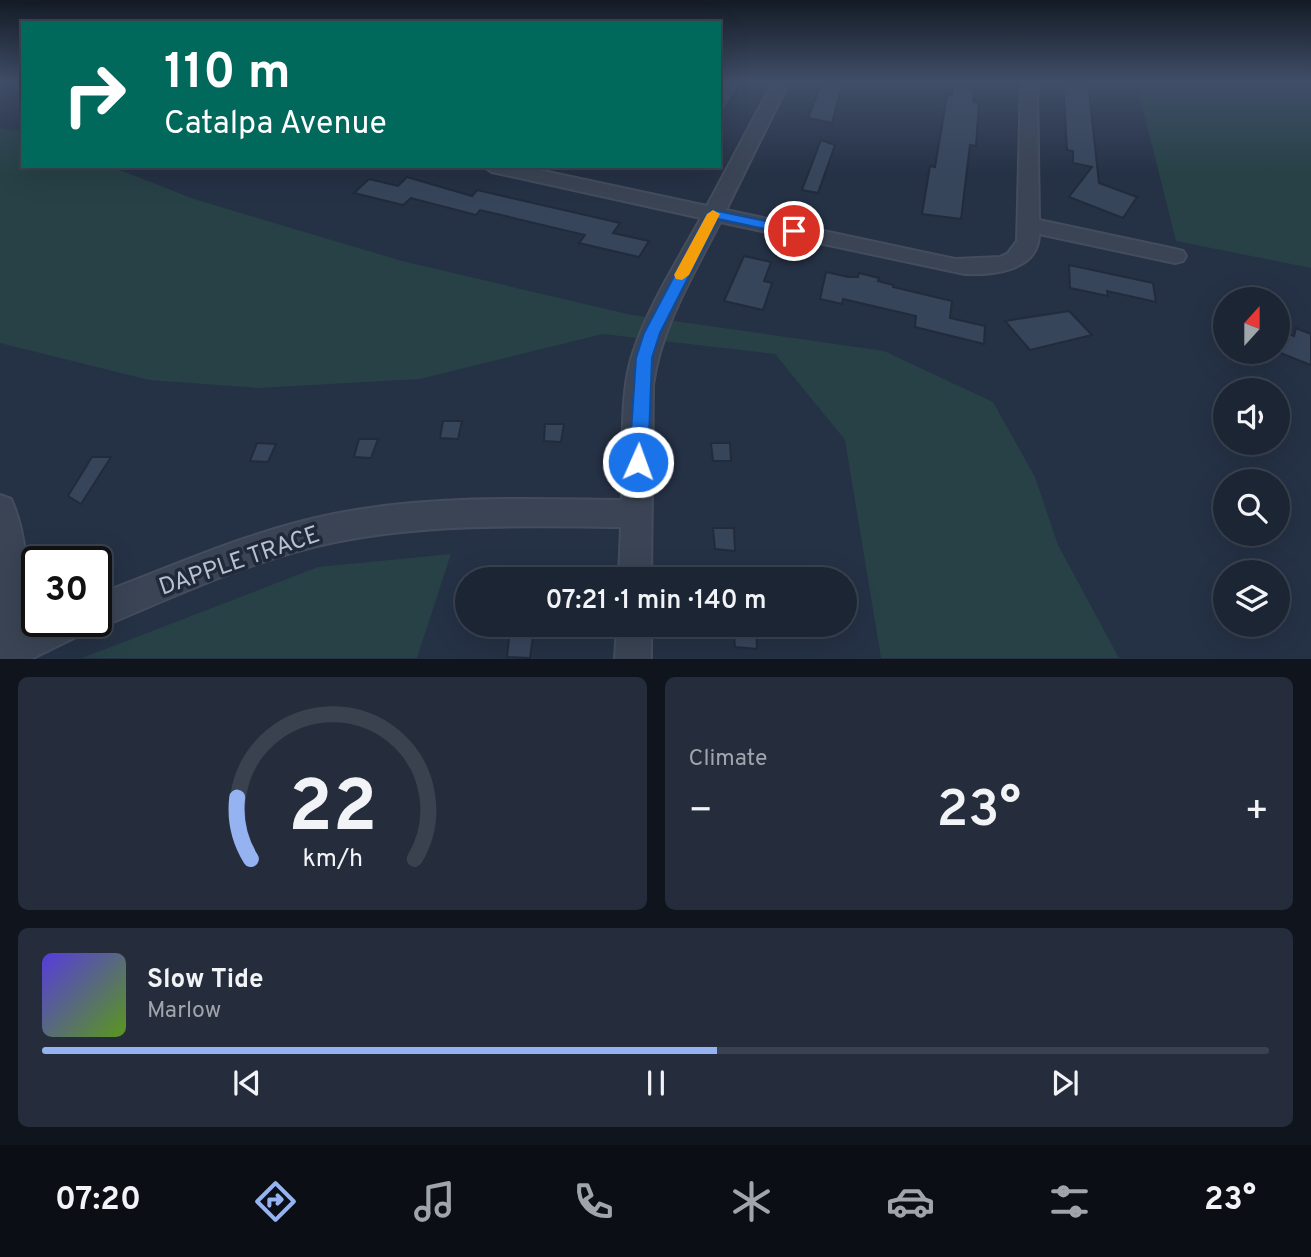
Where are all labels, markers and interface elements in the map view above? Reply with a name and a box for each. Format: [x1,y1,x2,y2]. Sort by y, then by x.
text: 110 m [164,44,291,106]
icon: right [49,49,140,140]
text: Catalpa Avenue [164,105,387,145]
pin [764,201,824,261]
icon: arrive [775,212,813,250]
north arrow [1213,287,1290,364]
map controls [1213,287,1290,637]
button: sound [1213,378,1290,455]
position arrow [601,425,675,499]
button: search [1213,469,1290,546]
street label: DAPPLE TRACE [155,520,324,603]
speed limit sign: 30 [21,546,112,637]
button: layers [1213,560,1290,637]
text: 07:21 · 1 min · 140 m [545,585,767,618]
text: Climate [689,745,767,774]
text: 22 [288,766,377,858]
text: 23° [936,779,1021,845]
text: − [689,788,713,837]
text: + [1244,788,1269,837]
text: km/h [302,844,363,876]
text: Slow Tide [147,964,264,997]
text: Marlow [147,997,221,1026]
icon: previous [228,1064,266,1102]
icon: pause [637,1064,675,1102]
icon: next [1046,1064,1084,1102]
icon: directions [251,1177,300,1226]
icon: music [410,1177,459,1226]
icon: phone [569,1177,618,1226]
icon: climate [727,1177,776,1226]
icon: car [886,1177,935,1226]
icon: filters [1045,1177,1094,1226]
text: 07:20 [55,1181,141,1221]
text: 23° [1204,1181,1256,1221]

